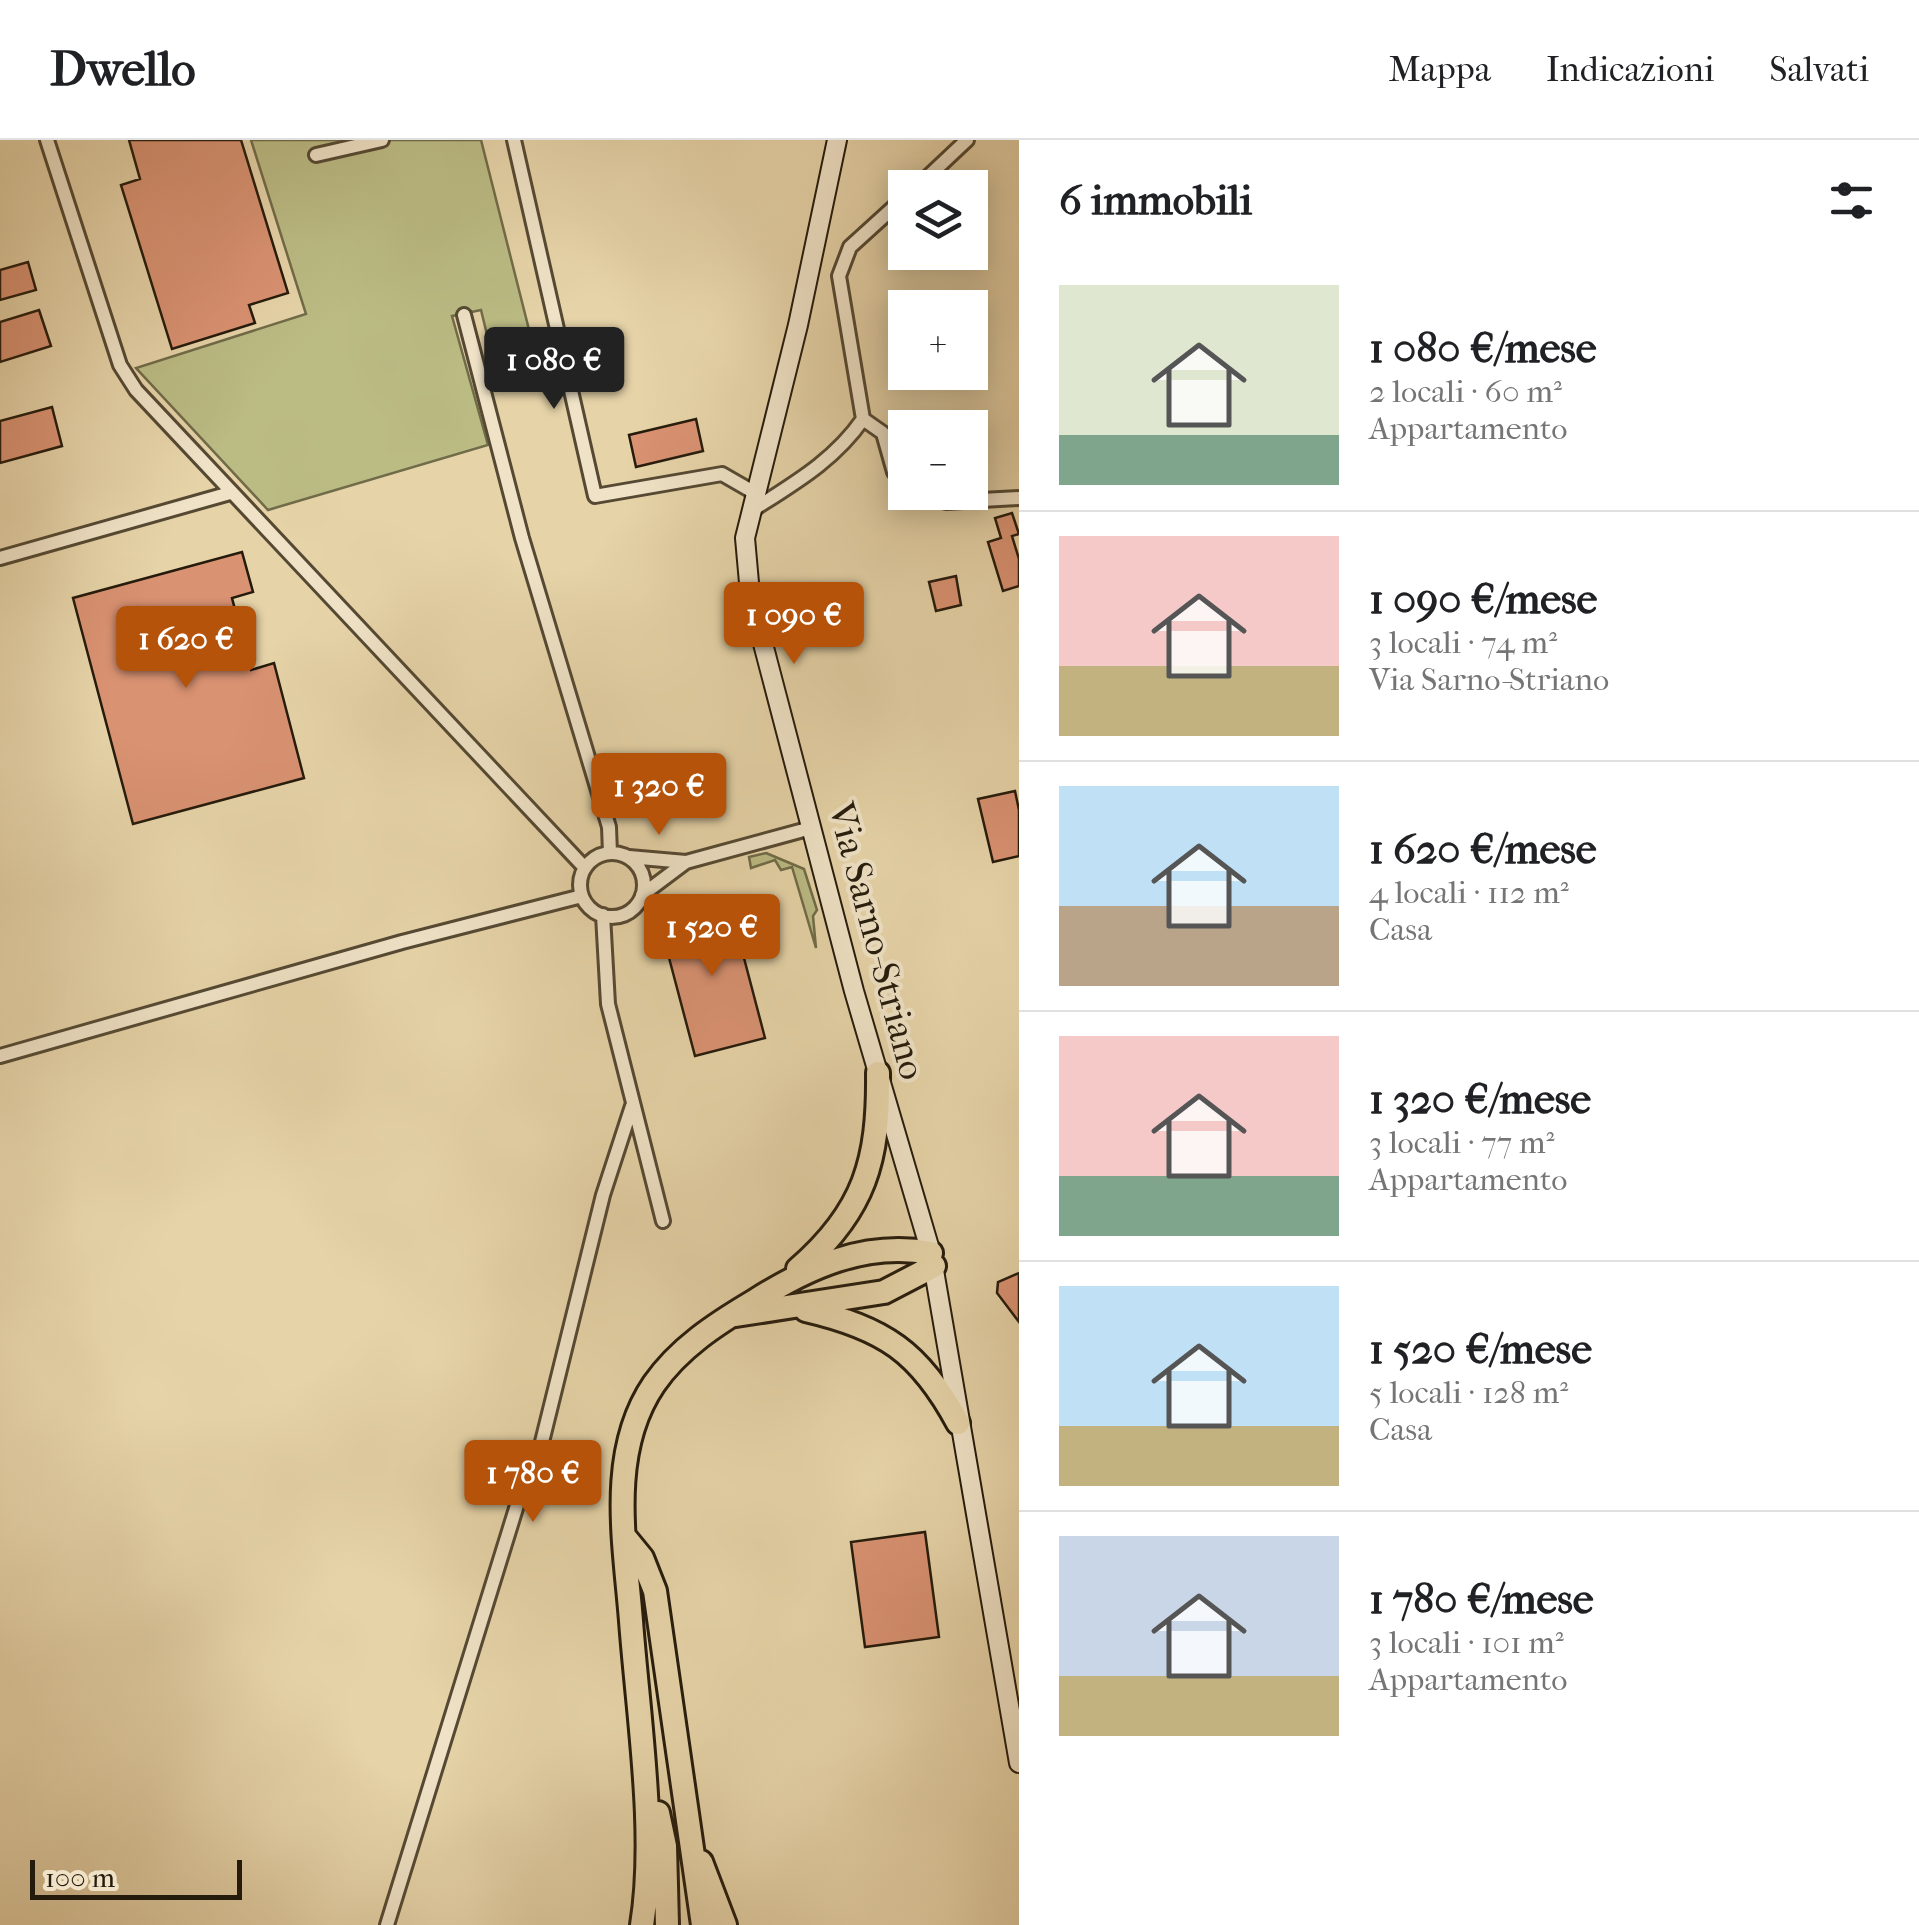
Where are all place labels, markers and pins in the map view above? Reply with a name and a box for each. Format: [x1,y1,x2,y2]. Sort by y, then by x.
pin: 1 080 € [462,327,646,412]
pin: 1 090 € [702,582,886,667]
pin: 1 620 € [94,606,278,691]
pin: 1 320 € [567,753,751,838]
pin: 1 520 € [620,894,804,979]
pin: 1 780 € [441,1440,625,1525]

